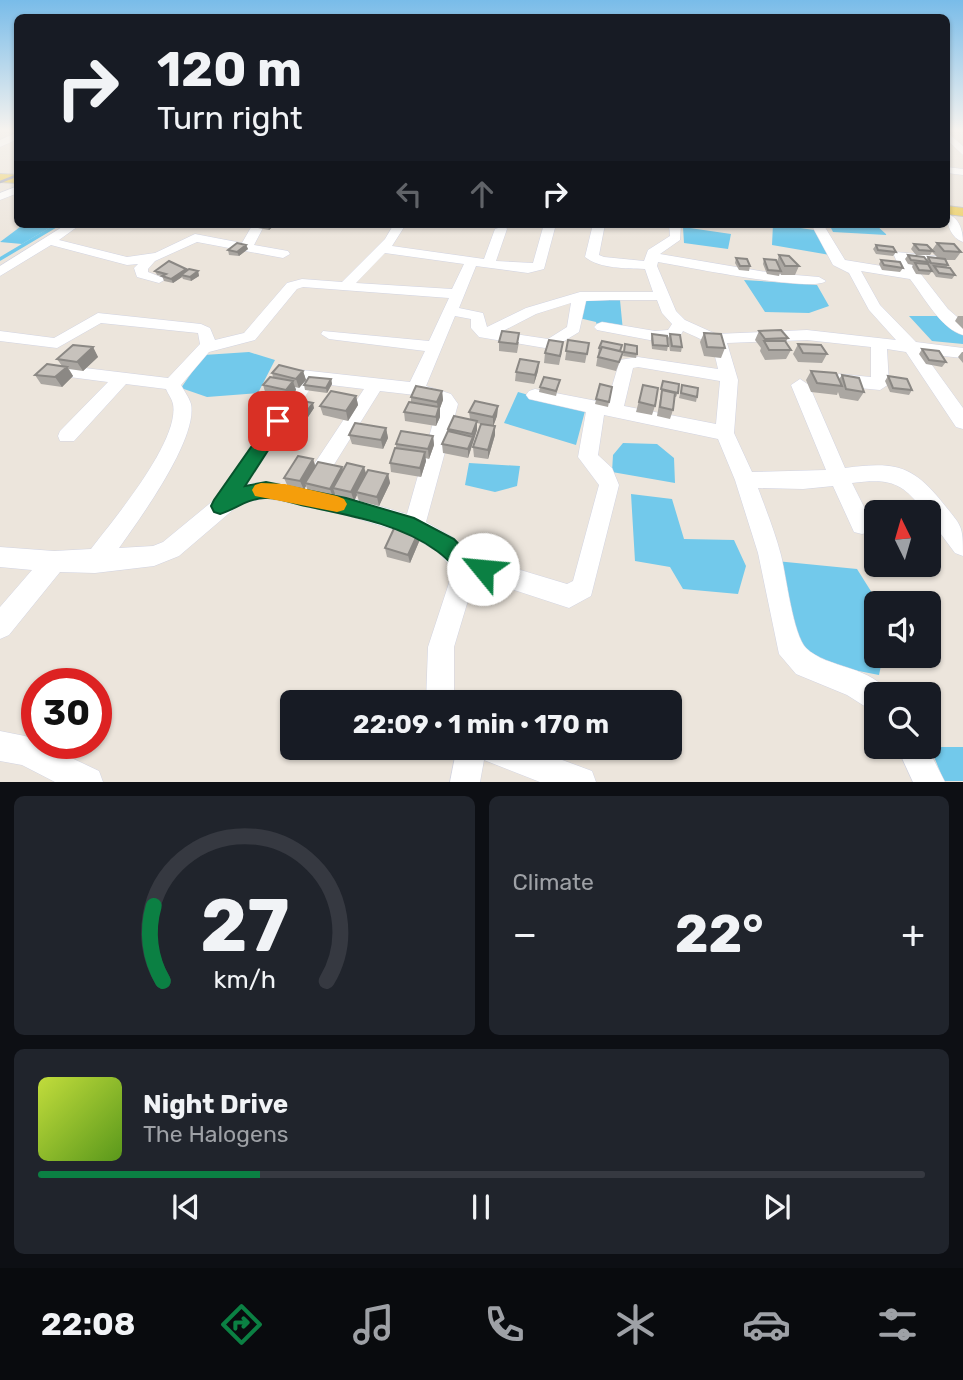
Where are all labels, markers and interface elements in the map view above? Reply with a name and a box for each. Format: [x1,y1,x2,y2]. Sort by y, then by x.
text: 120 m [157,40,302,98]
icon: right [42,42,133,133]
text: Turn right [157,99,302,137]
icon: left [390,175,428,213]
icon: ahead [463,175,501,213]
icon: right [536,175,574,213]
pin [248,391,308,451]
icon: arrive [259,402,297,440]
north arrow [864,500,942,578]
map controls [864,500,941,759]
position arrow [446,532,520,606]
button: sound [864,591,941,668]
speed limit sign: 30 [21,668,112,759]
button: search [864,682,941,759]
text: 22:09 · 1 min · 170 m [353,709,609,740]
text: Climate [513,868,594,896]
text: 27 [200,884,289,970]
text: 22° [675,903,764,965]
text: − [513,911,537,957]
text: + [901,911,925,957]
text: km/h [213,965,275,994]
text: Night Drive [143,1089,288,1120]
text: The Halogens [143,1120,289,1148]
icon: previous [167,1188,205,1226]
icon: pause [462,1188,500,1226]
icon: next [758,1188,796,1226]
icon: directions [217,1300,266,1349]
icon: music [349,1300,398,1349]
icon: phone [480,1300,529,1349]
icon: climate [611,1300,660,1349]
icon: car [742,1300,791,1349]
icon: filters [873,1300,922,1349]
text: 22:08 [41,1305,135,1343]

